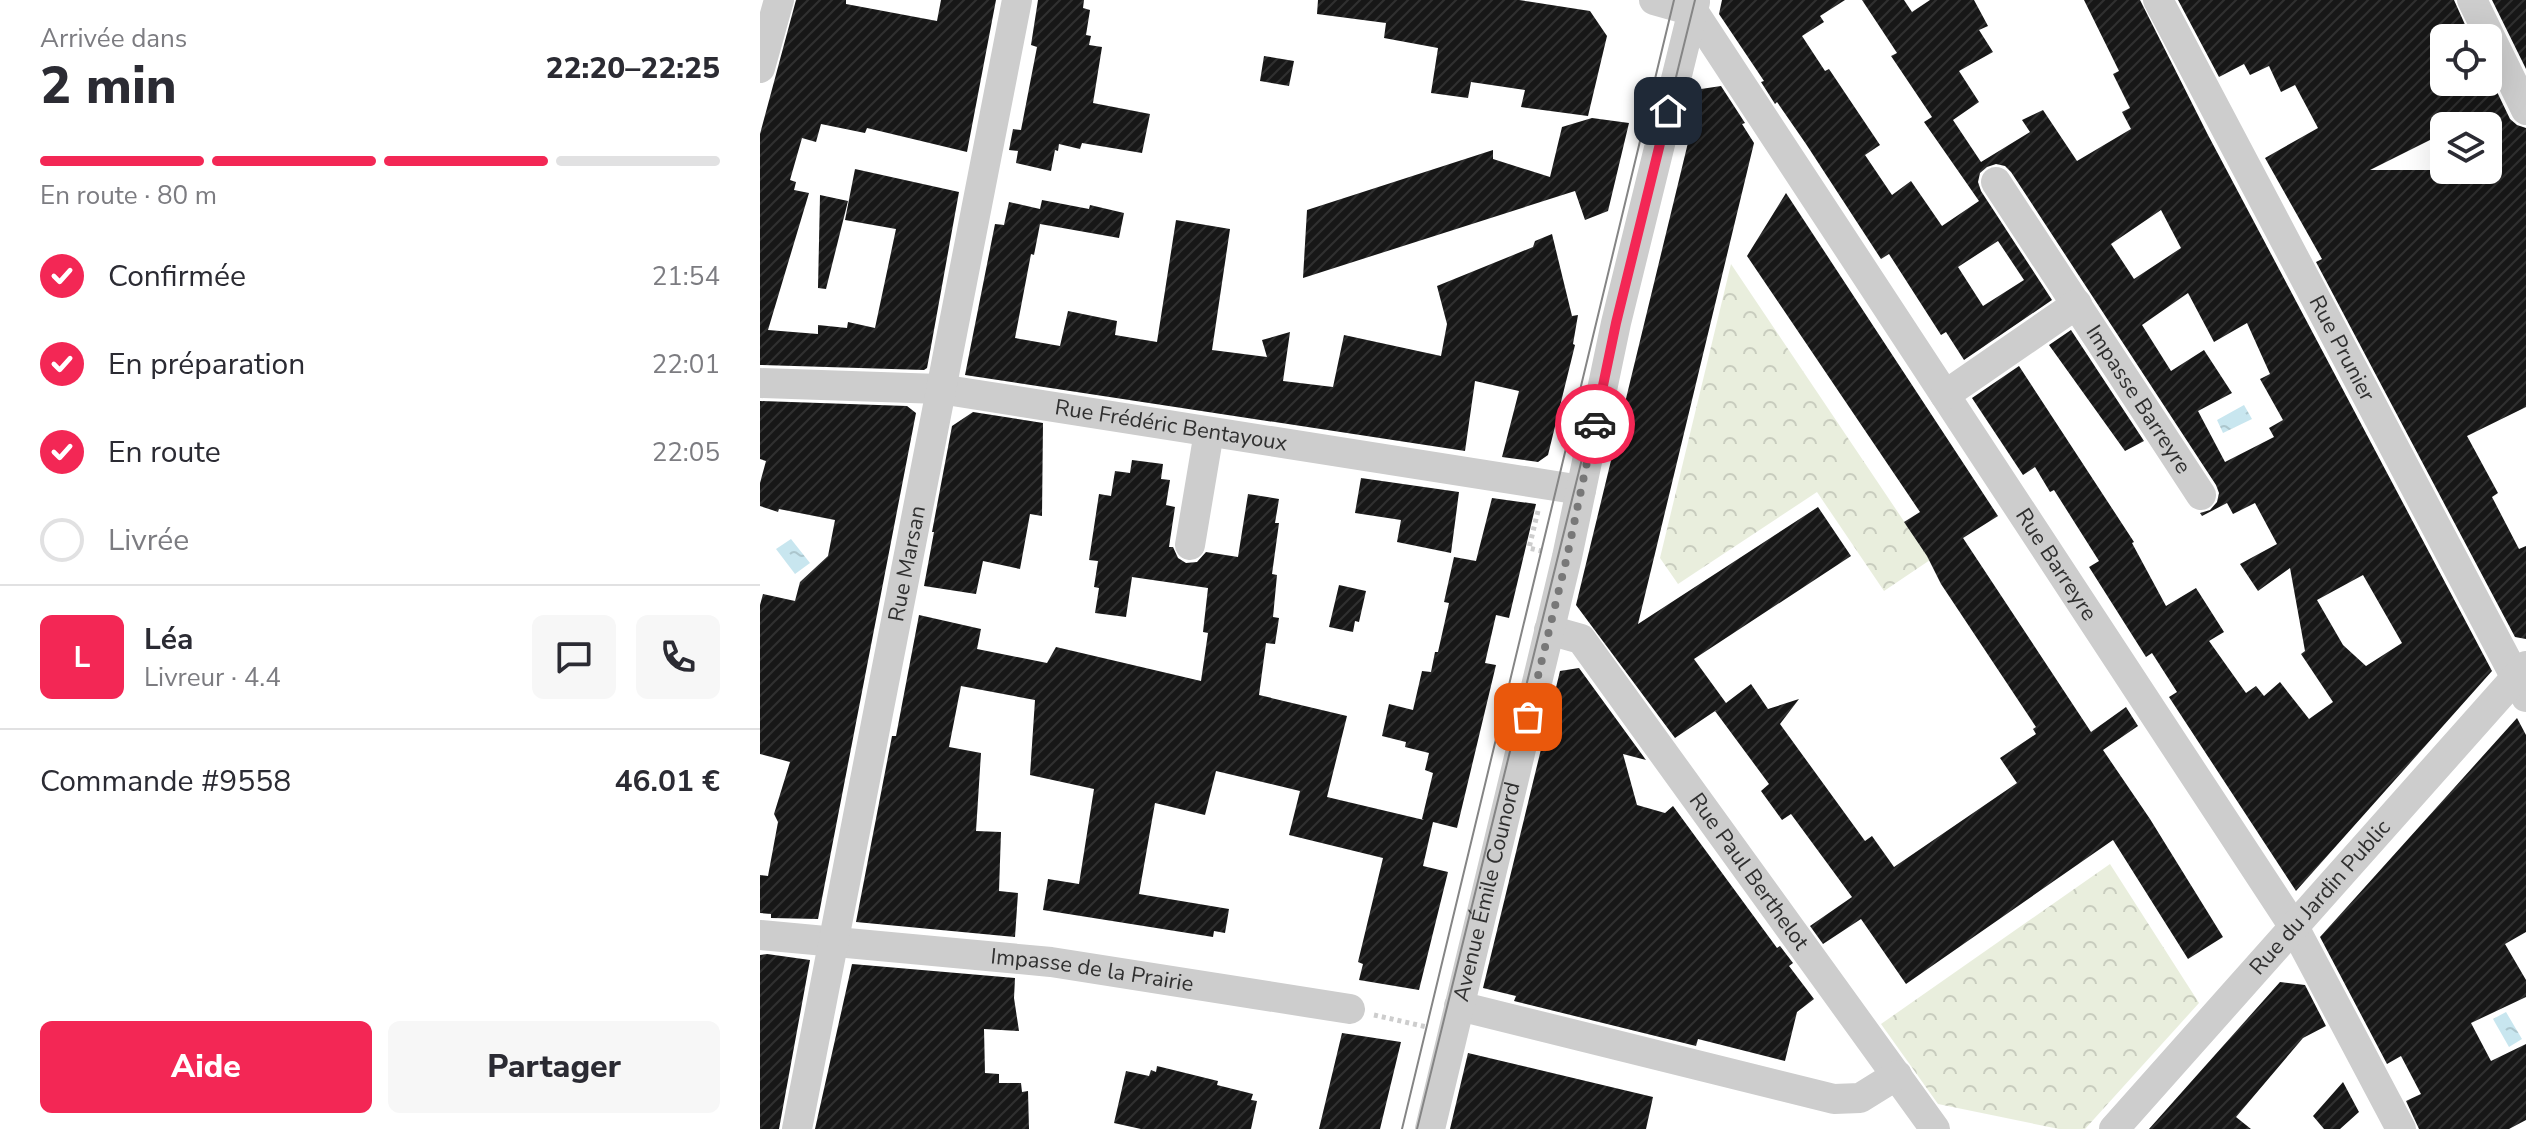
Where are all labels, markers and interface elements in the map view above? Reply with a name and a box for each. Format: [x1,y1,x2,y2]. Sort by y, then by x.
text: Arrivée dans [40,21,187,56]
map controls [2430,24,2502,184]
button: locate [2430,24,2502,96]
text: 22:20–22:25 [545,48,720,89]
text: 2 min [40,50,177,121]
pin [1634,77,1702,145]
icon: home [1646,89,1690,133]
button: layers [2430,112,2502,184]
text: En route · 80 m [40,178,217,213]
icon: check [40,254,84,298]
text: Confirmée [108,256,246,297]
text: 21:54 [652,259,720,294]
street label: Rue Prunier [2302,290,2382,407]
street label: Impasse Barreyre [2079,319,2198,480]
icon: check [40,342,84,386]
text: En préparation [108,344,305,385]
text: 22:01 [652,347,720,382]
courier [1555,384,1635,464]
street label: Rue Frédéric Bentayoux [1053,392,1290,459]
icon: car [1573,402,1617,446]
icon: check [40,430,84,474]
text: En route [108,432,221,473]
text: 22:05 [652,435,720,470]
street label: Rue Barreyre [2008,502,2104,627]
street label: Rue Marsan [881,503,933,624]
text: Livrée [108,520,189,561]
button: chat [532,615,616,699]
button: phone [636,615,720,699]
text: Léa [144,619,193,660]
text: L [74,637,90,678]
text: Livreur · 4.4 [144,660,281,695]
pin [1494,683,1562,751]
icon: bag [1506,695,1550,739]
text: Commande #9558 [40,761,291,802]
text: 46.01 € [614,761,720,802]
street label: Avenue Émile Counord [1446,779,1528,1005]
street label: Rue Paul Berthelot [1682,787,1816,956]
street label: Rue du Jardin Public [2243,813,2397,982]
street label: Impasse de la Prairie [989,941,1196,999]
button: Aide [40,1021,372,1113]
button: Partager [388,1021,720,1113]

